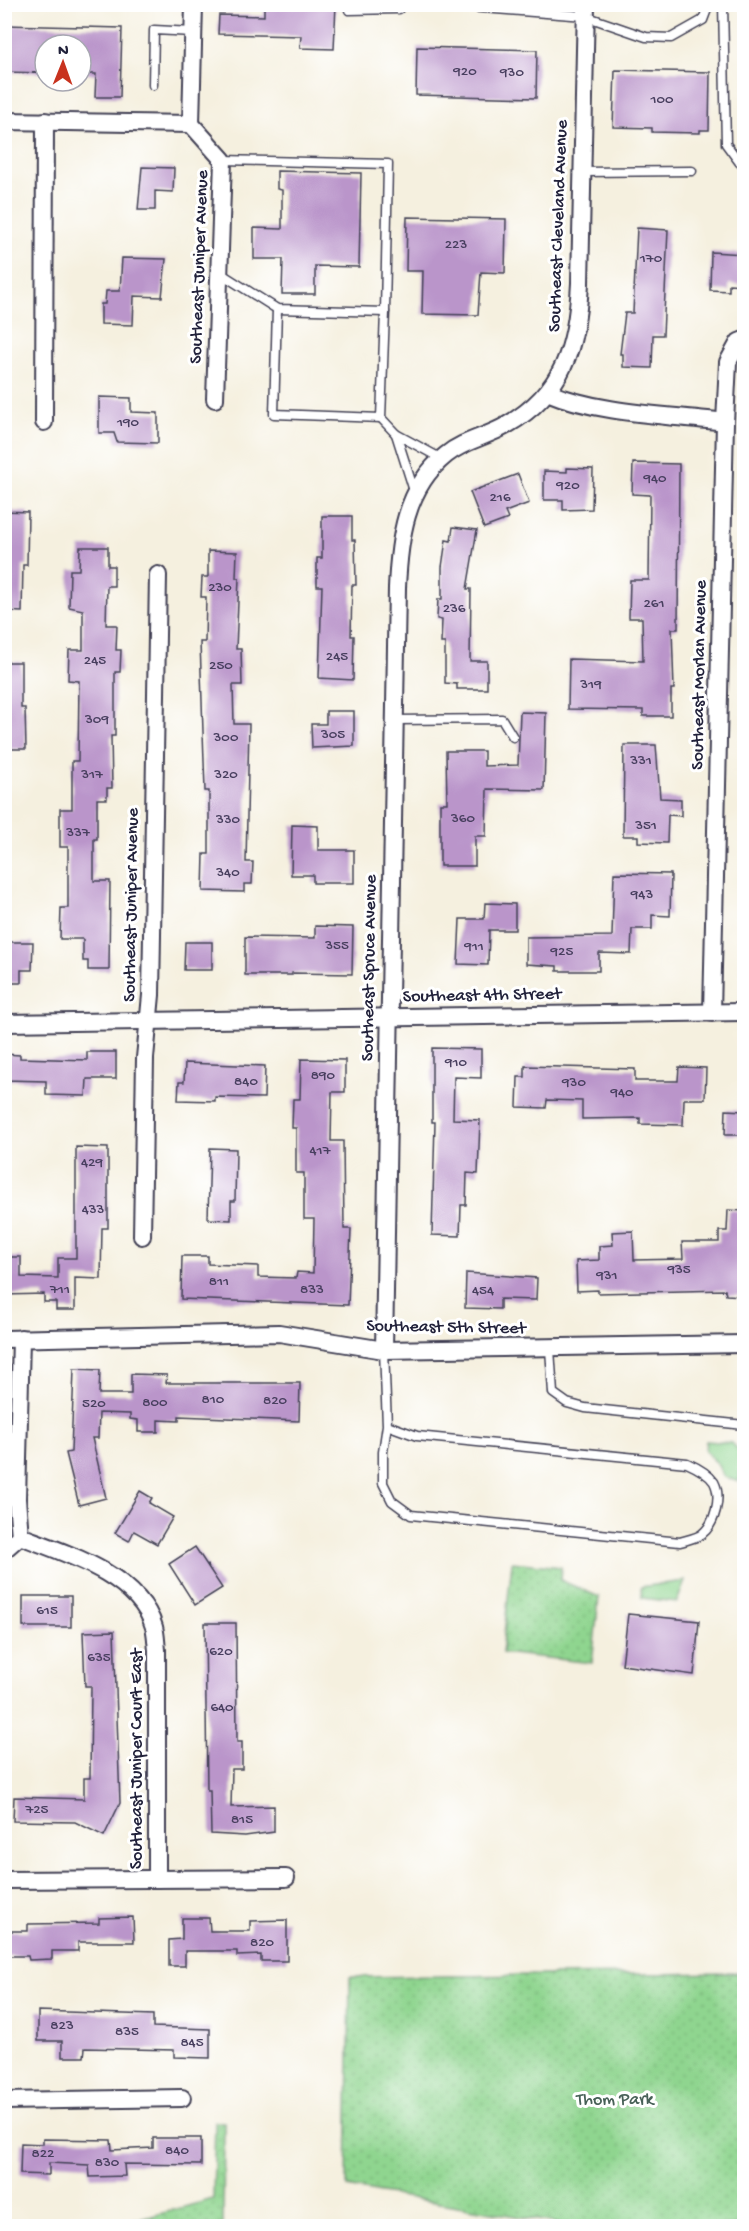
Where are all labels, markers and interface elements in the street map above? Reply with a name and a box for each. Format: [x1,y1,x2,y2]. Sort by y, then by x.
north arrow [33,33,93,93]
text: N [58,42,69,61]
house number: 920 [452,63,477,81]
house number: 930 [499,64,524,82]
house number: 100 [649,91,674,109]
street label: Southeast Cleveland Avenue [545,119,573,332]
street label: Southeast Juniper Avenue [186,169,214,364]
house number: 223 [445,236,467,254]
house number: 170 [639,250,663,268]
house number: 190 [116,414,140,432]
house number: 940 [642,470,667,488]
house number: 920 [555,477,580,495]
house number: 216 [489,489,511,507]
house number: 230 [208,579,232,597]
street label: Southeast Morlan Avenue [688,579,712,770]
house number: 261 [643,595,665,613]
house number: 236 [443,600,466,618]
house number: 245 [326,648,348,666]
house number: 245 [84,652,106,670]
house number: 250 [209,657,233,675]
house number: 319 [579,676,602,694]
house number: 309 [84,711,109,729]
house number: 305 [320,726,345,744]
house number: 300 [213,729,239,747]
house number: 331 [629,752,652,770]
house number: 317 [80,766,104,784]
house number: 320 [213,766,238,784]
street label: Southeast Juniper Avenue [120,807,144,1002]
house number: 360 [450,810,475,828]
house number: 330 [215,811,241,829]
house number: 351 [634,817,657,835]
house number: 337 [65,824,91,842]
house number: 340 [215,864,240,882]
street label: Southeast Spruce Avenue [358,874,382,1061]
house number: 943 [630,886,653,904]
house number: 355 [324,937,349,955]
house number: 911 [463,938,484,956]
house number: 925 [550,943,573,961]
street label: Southeast 4th Street [403,984,563,1008]
house number: 910 [444,1054,468,1072]
house number: 890 [311,1067,336,1085]
house number: 840 [234,1073,258,1091]
house number: 930 [561,1074,586,1092]
house number: 940 [609,1084,634,1102]
house number: 417 [310,1142,332,1160]
house number: 429 [81,1154,103,1172]
house number: 433 [82,1201,105,1219]
house number: 935 [666,1261,691,1279]
house number: 931 [595,1267,618,1285]
house number: 811 [209,1273,229,1291]
house number: 711 [49,1281,70,1299]
house number: 833 [300,1281,324,1299]
house number: 454 [472,1282,494,1300]
street label: Southeast 5th Street [366,1316,528,1340]
house number: 810 [202,1391,225,1409]
house number: 820 [263,1392,288,1410]
house number: 800 [142,1394,168,1412]
house number: 520 [82,1395,106,1413]
house number: 615 [36,1602,58,1620]
house number: 620 [209,1643,233,1661]
street label: Southeast Juniper Court East [127,1647,148,1869]
house number: 635 [87,1649,111,1667]
house number: 640 [210,1699,234,1717]
house number: 725 [24,1801,49,1819]
house number: 815 [231,1811,253,1829]
house number: 820 [250,1934,275,1952]
house number: 823 [50,2017,74,2035]
house number: 835 [115,2023,139,2041]
house number: 845 [180,2034,204,2052]
park label: Thom Park [575,2090,656,2111]
house number: 840 [165,2142,189,2160]
house number: 822 [32,2145,54,2163]
house number: 830 [95,2154,120,2172]

